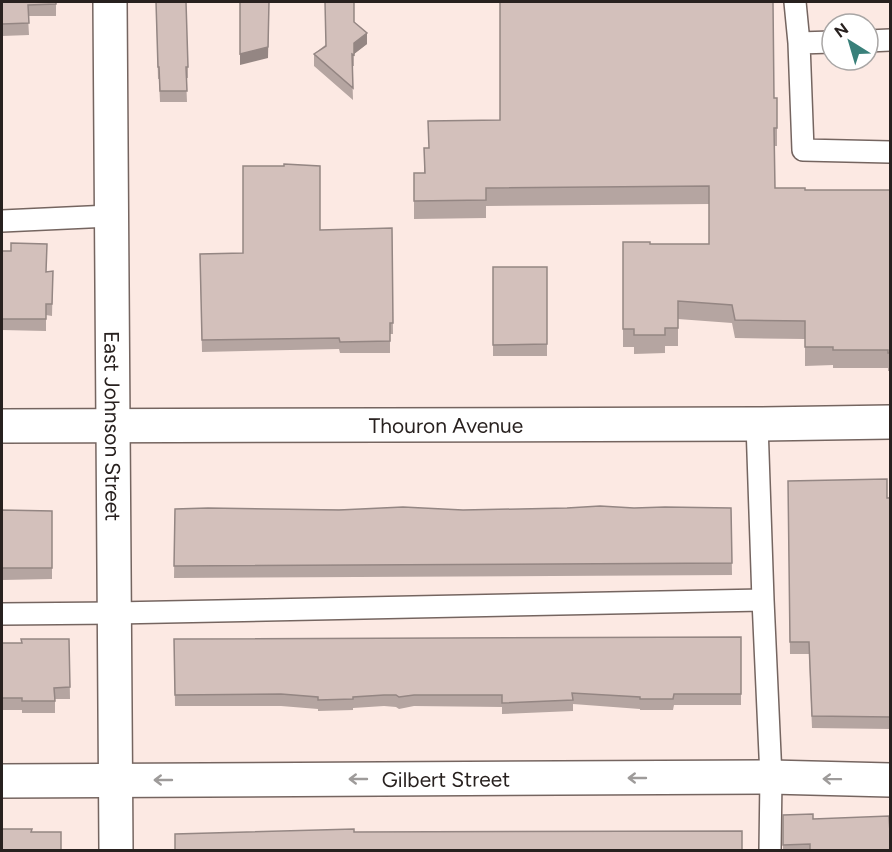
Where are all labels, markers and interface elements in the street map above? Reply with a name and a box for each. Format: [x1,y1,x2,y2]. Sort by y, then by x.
north arrow [820,12,880,72]
text: N [831,19,852,42]
street label: East Johnson Street [100,331,126,521]
street label: Thouron Avenue [369,412,523,438]
street label: Gilbert Street [382,766,510,792]
one-way arrow [628,772,648,784]
one-way arrow [349,773,369,785]
one-way arrow [823,773,843,785]
one-way arrow [154,774,174,786]

